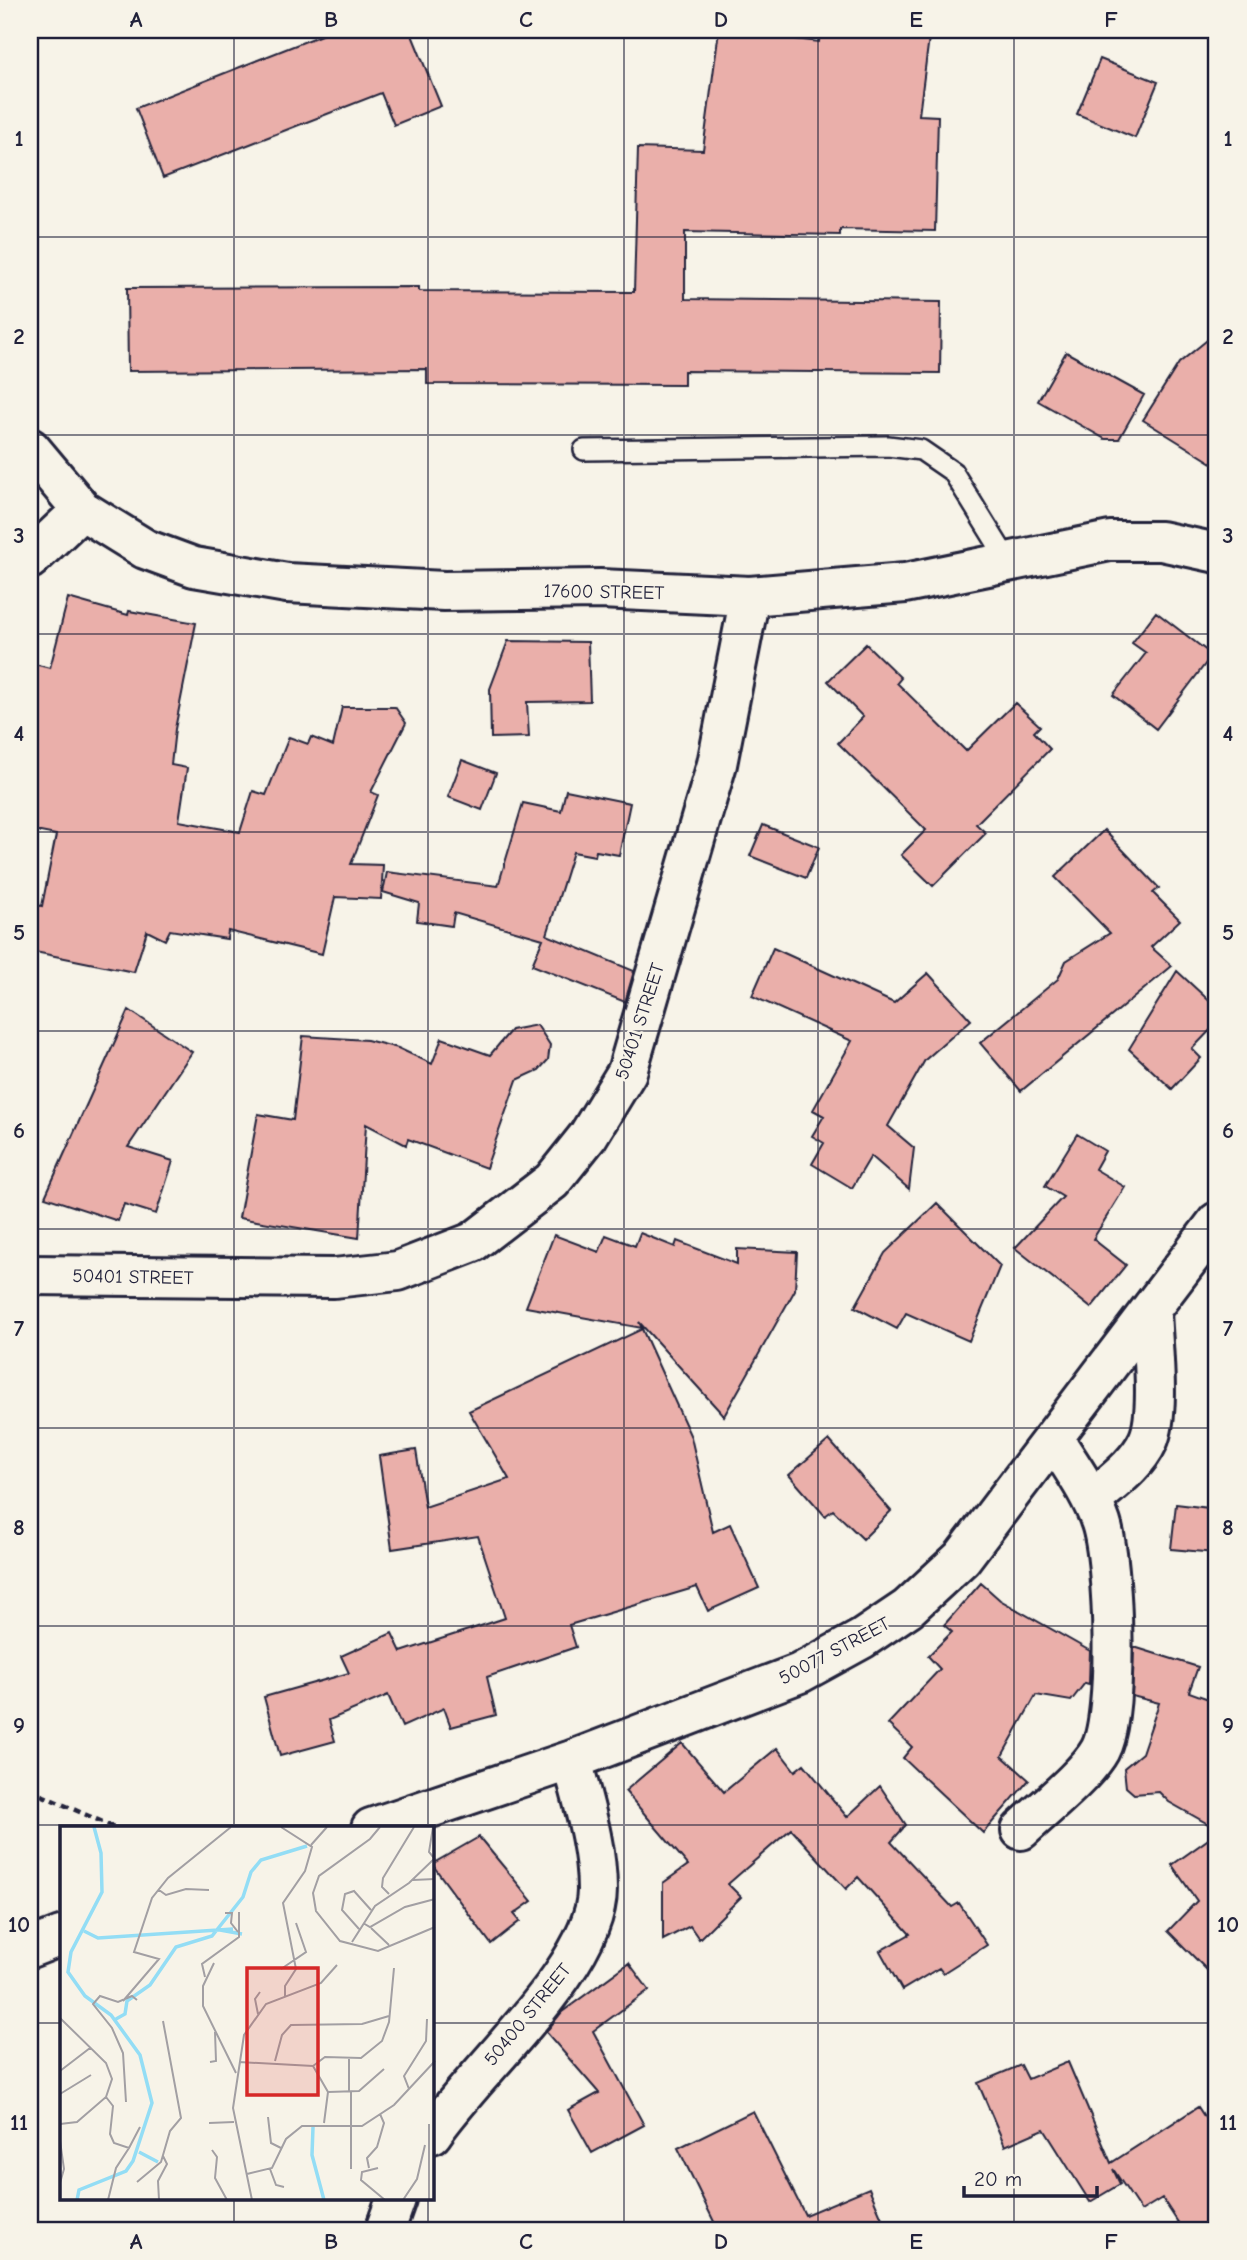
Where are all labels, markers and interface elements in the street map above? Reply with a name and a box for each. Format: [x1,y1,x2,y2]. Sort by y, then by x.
text: A [130,6,143,33]
text: B [324,6,338,33]
text: C [519,6,533,33]
text: D [714,6,728,33]
text: E [909,6,923,33]
text: F [1104,6,1118,33]
text: 1 [14,125,24,152]
text: 1 [1223,125,1233,152]
text: 2 [13,323,25,350]
text: 2 [1222,323,1234,350]
text: 3 [13,522,25,549]
text: 3 [1222,522,1234,549]
street label: 17600 STREET [543,580,665,604]
text: 4 [14,720,25,747]
text: 4 [1223,720,1234,747]
text: 5 [13,919,25,946]
text: 5 [1222,919,1234,946]
street label: 50401 STREET [611,960,669,1082]
text: 6 [13,1117,25,1144]
text: 6 [1222,1117,1234,1144]
street label: 50401 STREET [72,1265,194,1289]
text: 7 [14,1315,25,1342]
text: 7 [1223,1315,1234,1342]
text: 8 [13,1514,25,1541]
text: 8 [1222,1514,1234,1541]
street label: 50077 STREET [775,1612,894,1689]
text: 9 [13,1712,25,1739]
text: 9 [1222,1712,1234,1739]
inset map [60,1826,434,2200]
text: 10 [8,1911,30,1938]
text: 10 [1217,1911,1239,1938]
street label: 50400 STREET [480,1959,576,2070]
text: 11 [10,2109,28,2136]
text: 11 [1219,2109,1237,2136]
scale bar [964,2155,1096,2199]
text: 20 m [974,2167,1022,2191]
text: A [130,2228,143,2255]
text: B [324,2228,338,2255]
text: C [519,2228,533,2255]
text: D [714,2228,728,2255]
text: E [909,2228,923,2255]
text: F [1104,2228,1118,2255]

